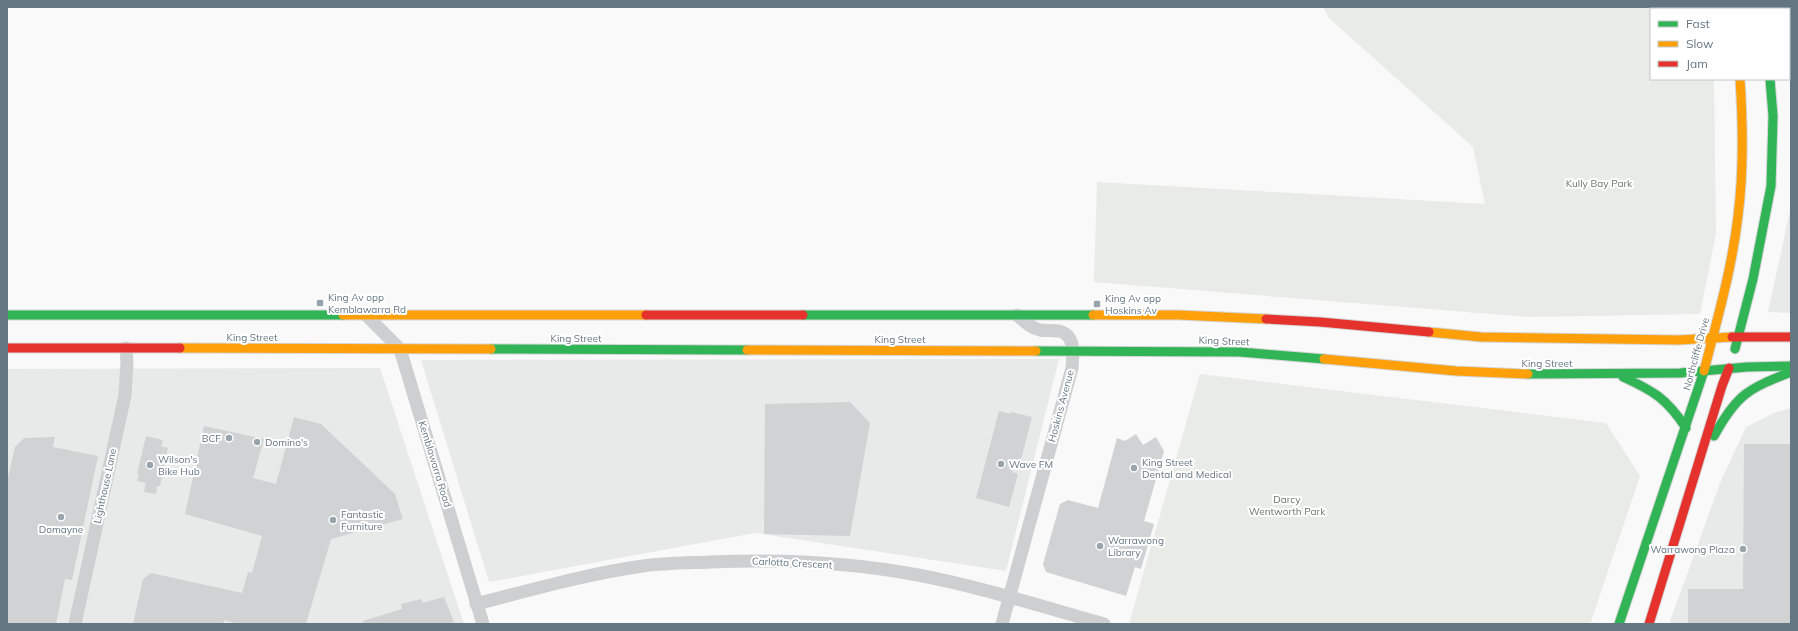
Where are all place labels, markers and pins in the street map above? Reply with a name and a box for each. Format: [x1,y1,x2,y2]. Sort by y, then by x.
place label: King Av opp Kemblawarra Rd [328,291,406,316]
place label: King Av opp Hoskins Av [1105,292,1161,317]
marker: King Av opp Kemblawarra Rd [315,298,325,308]
marker: King Av opp Hoskins Av [1092,299,1102,309]
place label: BCF [202,432,221,445]
marker: BCF [224,433,234,443]
place label: Domino's [265,436,308,449]
marker: Domino's [252,437,262,447]
place label: Wilson's Bike Hub [158,453,200,478]
place label: King Street Dental and Medical [1142,456,1231,481]
place label: Wave FM [1009,458,1053,471]
marker: Wave FM [996,459,1006,469]
marker: Wilson's Bike Hub [145,460,155,470]
marker: King Street Dental and Medical [1129,463,1139,473]
place label: Fantastic Furniture [341,508,384,533]
marker: Domayne [56,512,66,522]
marker: Fantastic Furniture [328,515,338,525]
place label: Domayne [39,523,83,536]
place label: Warrawong Library [1108,534,1164,559]
marker: Warrawong Library [1095,541,1105,551]
place label: Warrawong Plaza [1650,543,1735,556]
marker: Warrawong Plaza [1738,544,1748,554]

